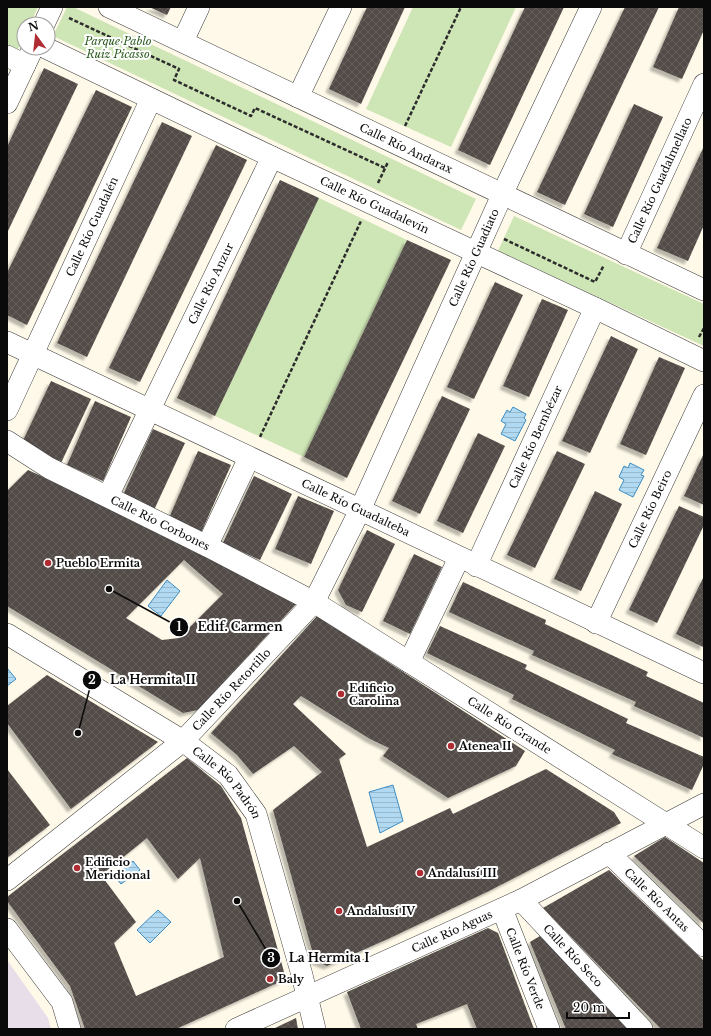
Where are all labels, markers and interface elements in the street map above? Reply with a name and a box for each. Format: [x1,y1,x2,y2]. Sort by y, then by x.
north arrow [16,16,56,56]
text: N [27,18,41,34]
park label: Parque Pablo Ruiz Picasso [83,34,152,61]
street label: Calle Río Guadalmellato [625,115,695,246]
street label: Calle Río Andarax [357,120,455,177]
street label: Calle Río Guadalevín [318,173,432,237]
street label: Calle Río Guadalén [63,174,121,279]
street label: Calle Río Guadiato [446,206,502,309]
street label: Calle Río Anzur [185,240,237,327]
street label: Calle Río Bembézar [506,383,566,491]
street label: Calle Río Beiro [625,468,675,551]
street label: Calle Río Guadalteba [299,476,413,540]
street label: Calle Río Corbones [108,493,212,553]
place label: Pueblo Ermita [56,556,141,570]
marker: Pueblo Ermita [43,558,53,568]
callout: Edif. Carmen [169,615,290,639]
text: 1 [176,619,182,634]
text: Edif. Carmen [197,619,283,634]
street label: Calle Río Retortillo [189,645,274,734]
callout: La Hermita II [82,668,204,692]
text: 2 [88,672,96,687]
text: La Hermita II [110,672,196,687]
place label: Edificio Carolina [349,681,400,708]
marker: Edificio Carolina [336,689,346,699]
street label: Calle Río Grande [465,694,554,757]
place label: Atenea II [458,739,512,753]
marker: Atenea II [446,741,456,751]
street label: Calle Río Padrón [189,743,264,820]
place label: Edificio Meridional [85,855,150,882]
marker: Edificio Meridional [72,863,82,873]
street label: Calle Río Antas [621,865,692,935]
place label: Andalusí III [427,866,497,880]
marker: Andalusí III [415,868,425,878]
place label: Andalusí IV [346,904,416,918]
marker: Andalusí IV [334,906,344,916]
street label: Calle Río Aguas [409,907,495,956]
street label: Calle Río Seco [540,921,606,990]
street label: Calle Río Verde [503,926,548,1012]
callout: La Hermita I [261,946,378,970]
text: 3 [267,950,275,965]
text: La Hermita I [289,950,369,965]
place label: Baly [278,972,305,986]
marker: Baly [265,974,275,984]
scale bar [567,994,629,1020]
text: 20 m [573,1000,605,1015]

